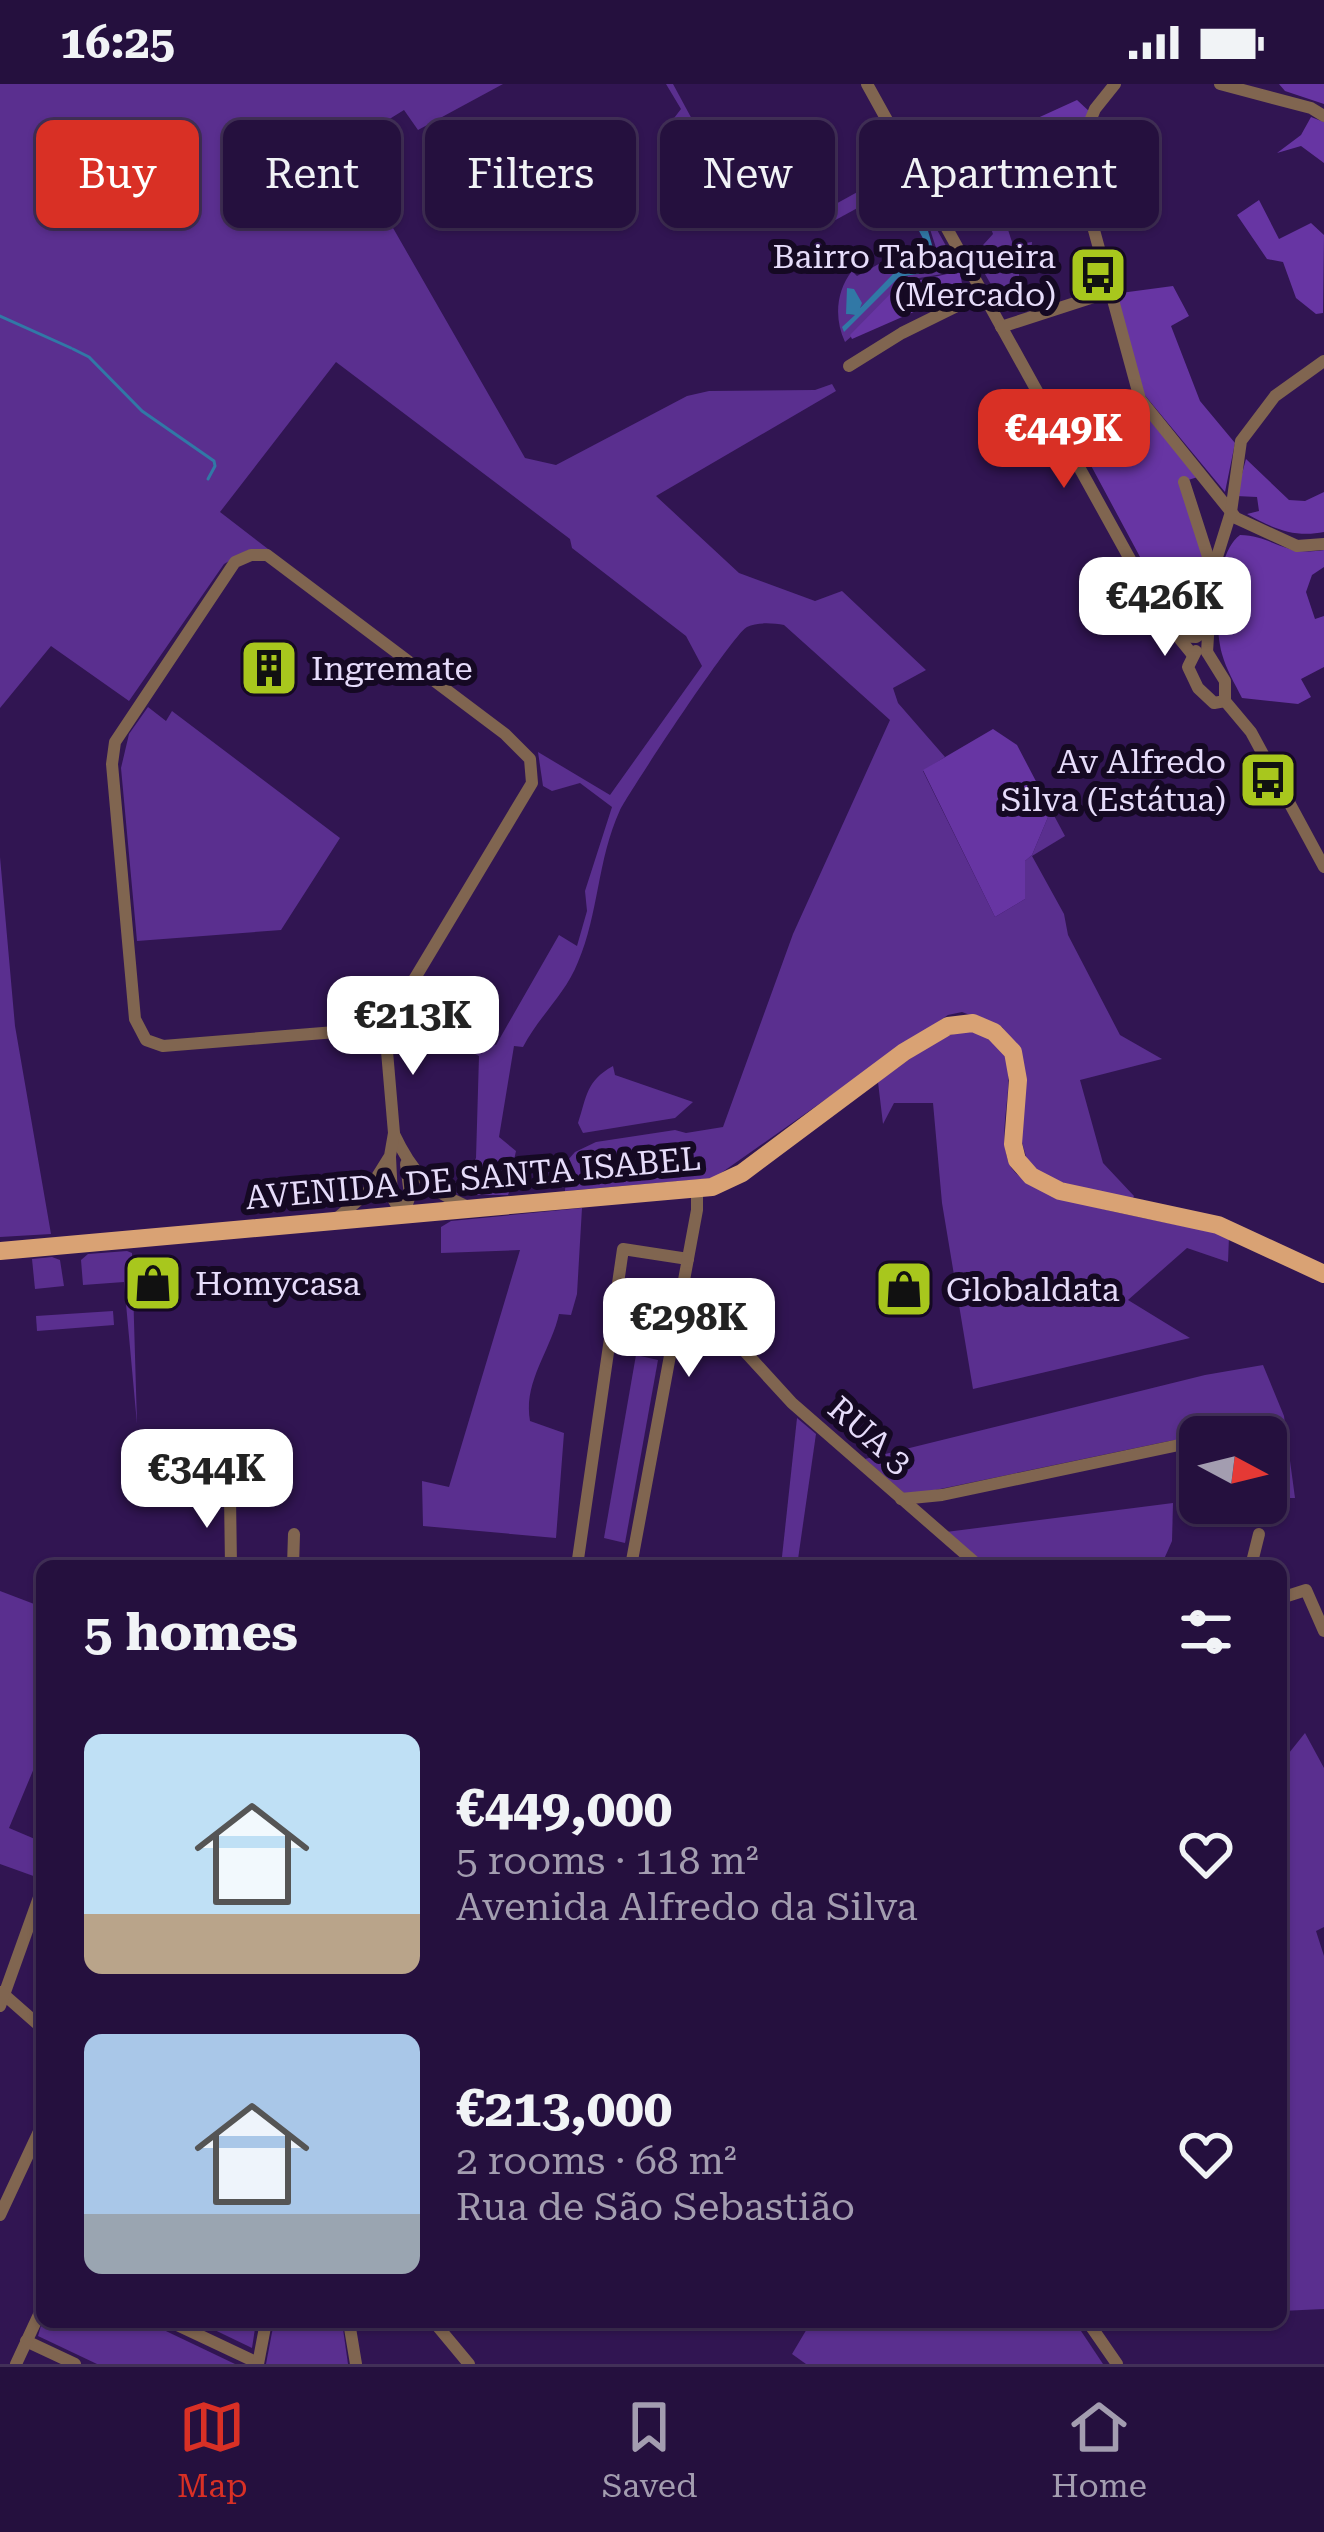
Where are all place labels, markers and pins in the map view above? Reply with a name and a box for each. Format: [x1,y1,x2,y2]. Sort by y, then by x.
place label: Bairro Tabaqueira (Mercado) [773,237,1056,314]
bus stop icon: Bairro Tabaqueira (Mercado) [1067,244,1129,306]
pin: €449K [980,389,1148,491]
pin: €426K [1081,557,1249,659]
building icon: Ingremate [238,637,300,699]
place label: Ingremate [311,649,473,688]
place label: Av Alfredo Silva (Estátua) [1001,742,1226,819]
bus stop icon: Av Alfredo Silva (Estátua) [1237,749,1299,811]
pin: €213K [329,976,497,1078]
shop icon: Homycasa [122,1252,184,1314]
shop icon: Globaldata [873,1258,935,1320]
place label: Homycasa [195,1264,361,1303]
place label: Globaldata [946,1270,1120,1309]
pin: €298K [605,1278,773,1380]
pin: €344K [123,1429,291,1531]

